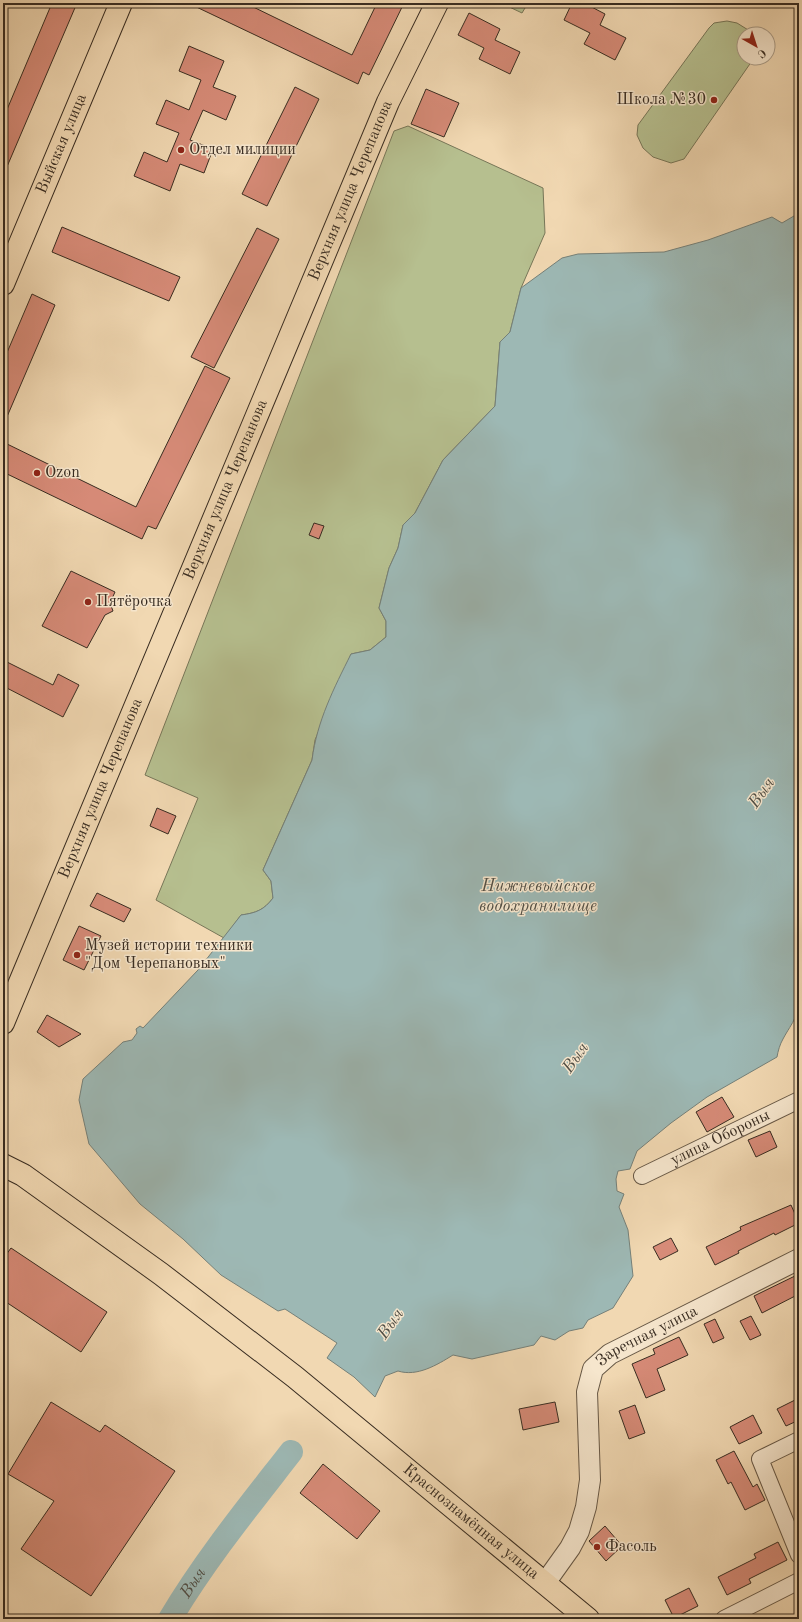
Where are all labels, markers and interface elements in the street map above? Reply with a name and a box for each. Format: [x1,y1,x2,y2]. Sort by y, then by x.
north arrow [736,26,776,66]
text: С [755,46,768,59]
street label: Выйская улица [34,91,90,196]
place label: Школа №30 [616,92,706,108]
marker: Школа №30 [709,95,719,105]
street label: Верхняя улица Черепанова [306,98,396,283]
place label: Отдел милиции [189,142,296,158]
marker: Отдел милиции [176,145,186,155]
street label: Верхняя улица Черепанова [181,397,271,582]
place label: Ozon [45,465,80,481]
marker: Ozon [32,468,42,478]
place label: Пятёрочка [96,594,172,610]
marker: Пятёрочка [83,597,93,607]
street label: Верхняя улица Черепанова [56,696,146,881]
water label: Выя [745,775,778,812]
water label: Нижневыйское водохранилище [479,878,597,915]
place label: Музей истории техники "Дом Черепановых" [85,938,253,972]
marker: Музей истории техники "Дом Черепановых" [72,950,82,960]
water label: Выя [559,1040,592,1077]
street label: улица Обороны [668,1107,772,1169]
street label: Заречная улица [593,1303,700,1370]
water label: Выя [374,1306,407,1343]
street label: Краснознамённая улица [400,1461,542,1583]
place label: Фасоль [605,1539,657,1555]
marker: Фасоль [592,1542,602,1552]
water label: Выя [176,1564,209,1602]

